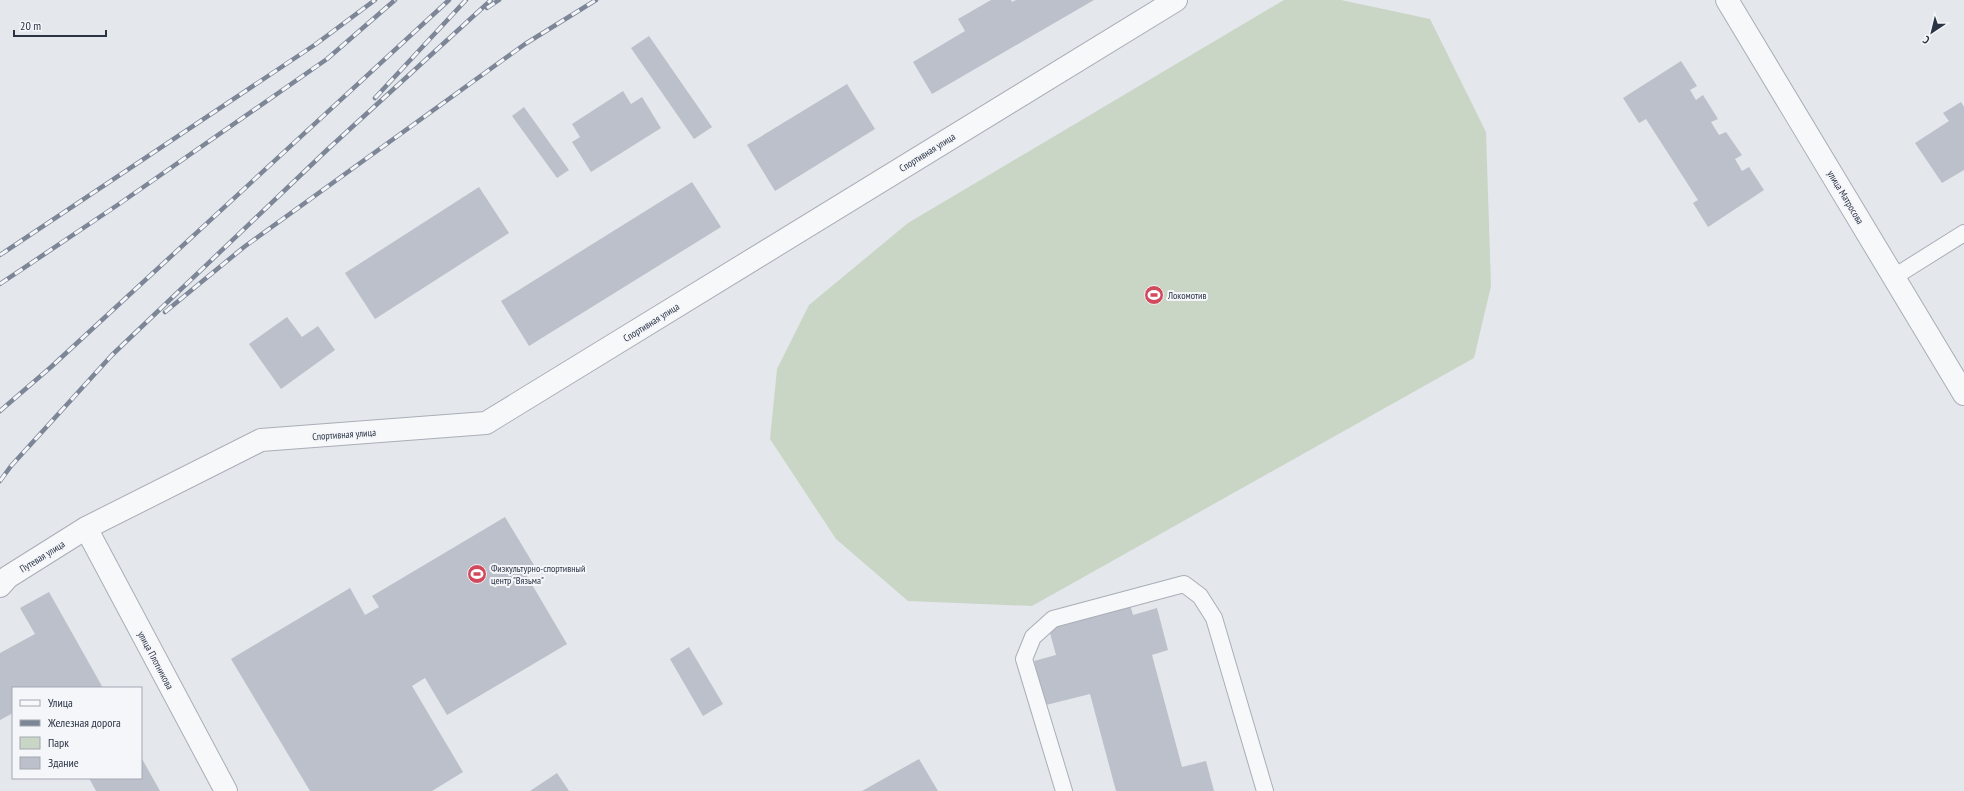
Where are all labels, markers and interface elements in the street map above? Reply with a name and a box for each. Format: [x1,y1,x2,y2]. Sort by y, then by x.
scale bar [14,12,106,38]
north arrow [1912,12,1952,52]
text: 20 m [20,18,41,33]
text: С [1920,33,1932,47]
street label: Спортивная улица [897,130,958,175]
street label: улица Матросова [1824,168,1867,227]
sports icon: Локомотив [1143,284,1165,306]
place label: Локомотив [1167,289,1207,302]
street label: Спортивная улица [621,300,682,345]
street label: Спортивная улица [312,426,376,443]
street label: Путевая улица [17,537,67,575]
place label: Физкультурно-спортивный центр "Вязьма" [491,562,585,587]
sports icon: Физкультурно-спортивный центр "Вязьма" [466,563,488,585]
street label: улица Плотникова [135,629,176,692]
legend [12,687,142,779]
text: Улица [48,695,73,710]
text: Железная дорога [47,715,121,730]
text: Парк [48,735,69,750]
text: Здание [48,755,79,770]

